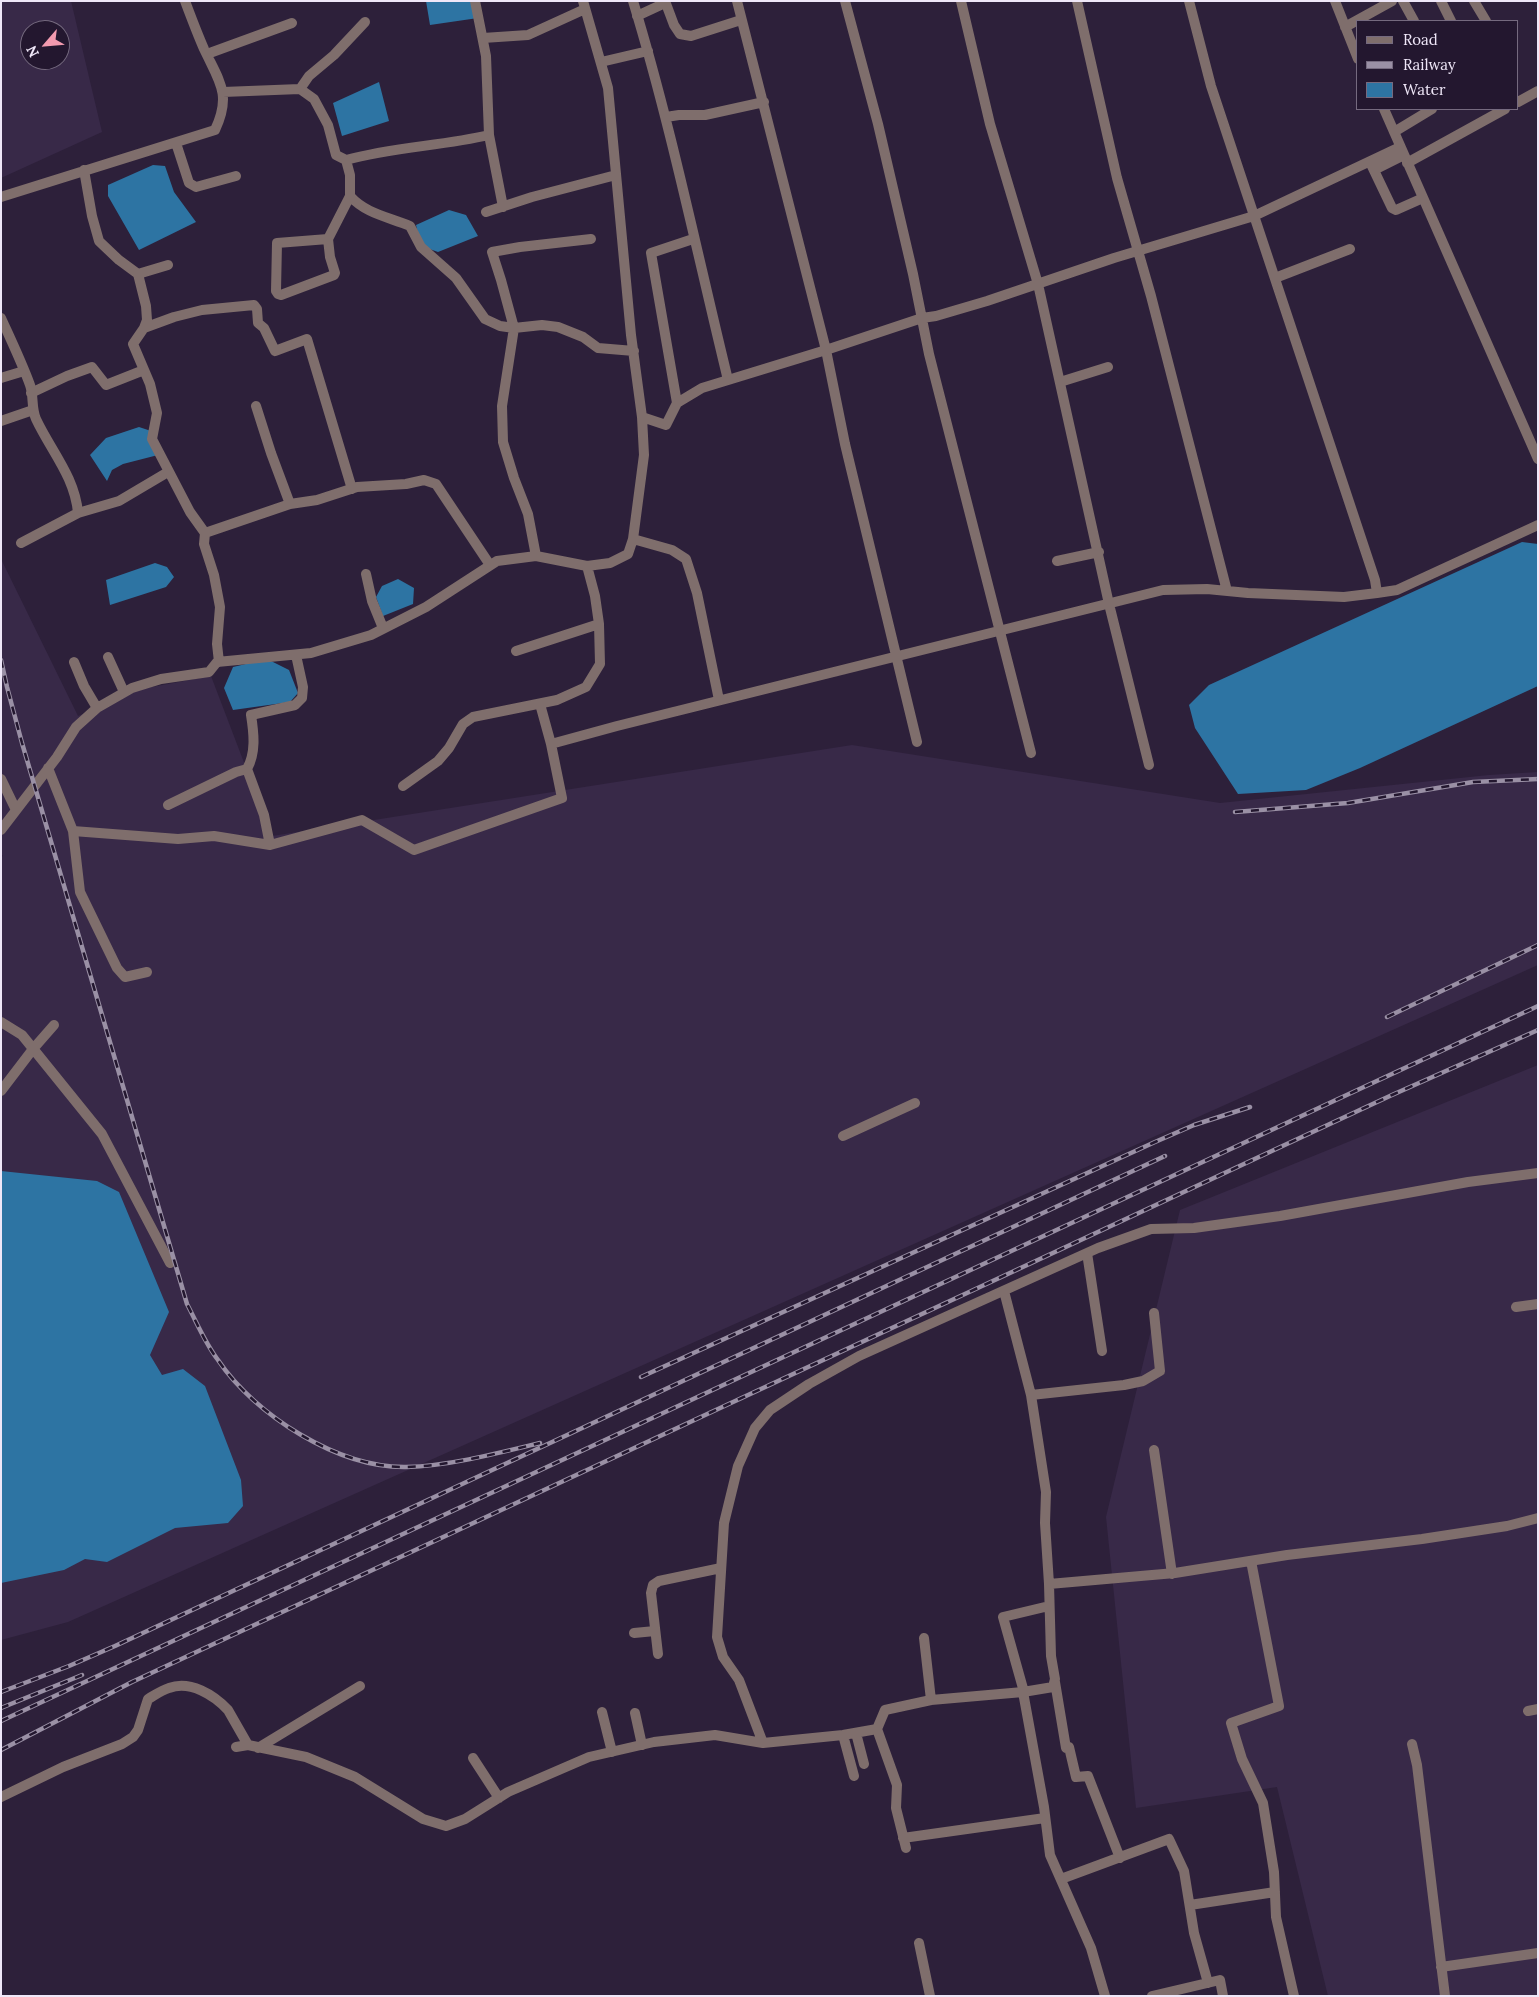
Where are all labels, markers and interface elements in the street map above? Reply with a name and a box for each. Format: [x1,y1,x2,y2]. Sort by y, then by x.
north arrow [20,20,70,70]
legend [1356,20,1519,110]
text: Road [1403,30,1438,49]
text: N [22,42,43,60]
text: Railway [1403,55,1456,74]
text: Water [1403,80,1445,99]

